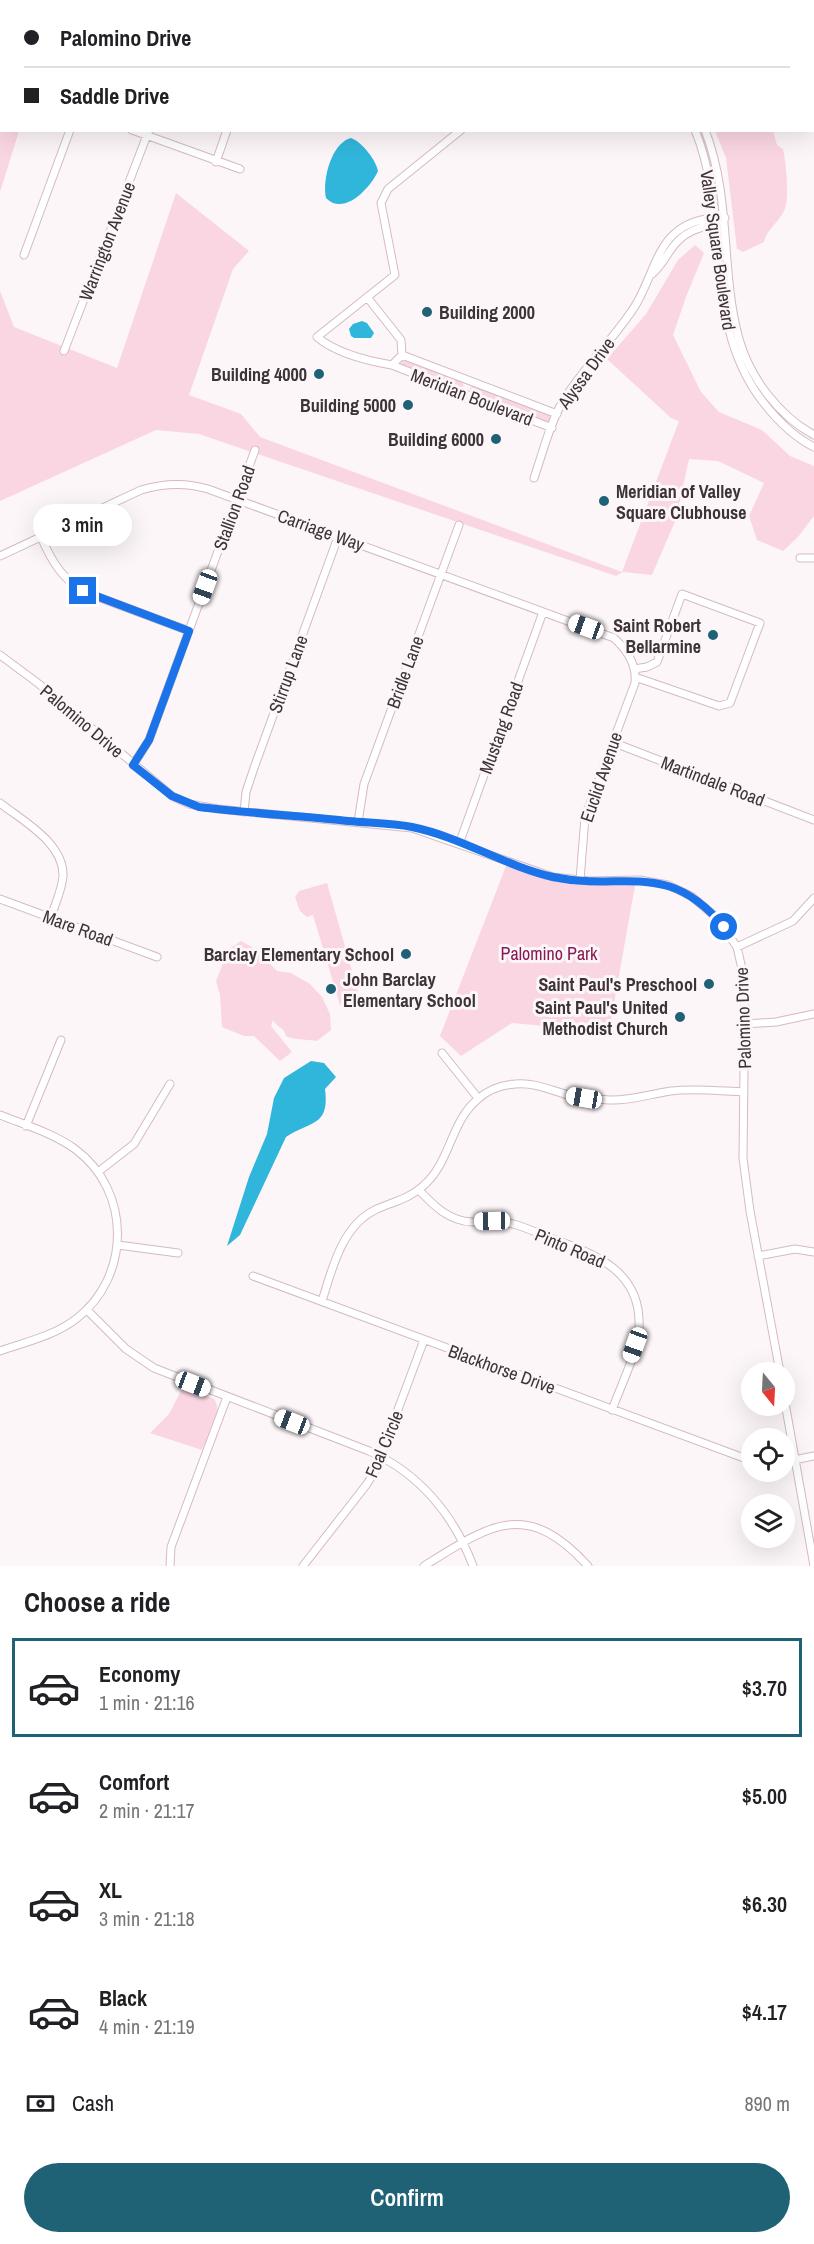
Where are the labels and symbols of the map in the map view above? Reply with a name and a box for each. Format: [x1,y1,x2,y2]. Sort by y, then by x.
street label: Valley Square Boulevard [694,168,742,332]
street label: Warrington Avenue [73,178,141,304]
place label: Building 2000 [439,300,535,325]
marker: Building 2000 [420,305,434,319]
street label: Alyssa Drive [551,332,620,415]
place label: Building 4000 [211,362,307,387]
street label: Meridian Boulevard [407,362,537,432]
marker: Building 4000 [312,367,326,381]
place label: Building 5000 [300,393,396,418]
marker: Building 5000 [401,398,415,412]
place label: Building 6000 [388,427,484,452]
marker: Building 6000 [489,432,503,446]
street label: Stallion Road [207,462,261,554]
place label: Meridian of Valley Square Clubhouse [616,479,746,525]
marker: Meridian of Valley Square Clubhouse [597,494,611,508]
street label: Carriage Way [274,503,368,557]
callout: 3 min [34,504,132,546]
car [190,567,220,607]
route end [69,577,96,604]
car [566,612,606,642]
place label: Saint Robert Bellarmine [613,613,701,659]
marker: Saint Robert Bellarmine [706,628,720,642]
street label: Stirrup Lane [262,632,314,716]
street label: Bridle Lane [380,632,430,712]
street label: Palomino Drive [35,679,129,763]
street label: Mustang Road [473,679,529,777]
street label: Euclid Avenue [574,728,628,826]
street label: Martindale Road [658,750,768,812]
street label: Mare Road [39,904,117,952]
route start [710,913,737,940]
park label: Palomino Park [501,941,598,966]
place label: Barclay Elementary School [204,942,394,967]
marker: Barclay Elementary School [399,947,413,961]
place label: John Barclay Elementary School [343,967,476,1013]
street label: Palomino Drive [729,967,757,1069]
place label: Saint Paul's Preschool [538,972,697,997]
marker: Saint Paul's Preschool [702,977,716,991]
marker: John Barclay Elementary School [324,982,338,996]
place label: Saint Paul's United Methodist Church [535,995,668,1041]
marker: Saint Paul's United Methodist Church [673,1010,687,1024]
car [565,1086,603,1110]
car [474,1212,510,1230]
street label: Pinto Road [531,1222,609,1274]
car [620,1325,650,1365]
street label: Blackhorse Drive [445,1338,559,1400]
north arrow [741,1362,795,1416]
car [173,1369,213,1399]
car [272,1407,312,1437]
street label: Foal Circle [359,1407,409,1481]

